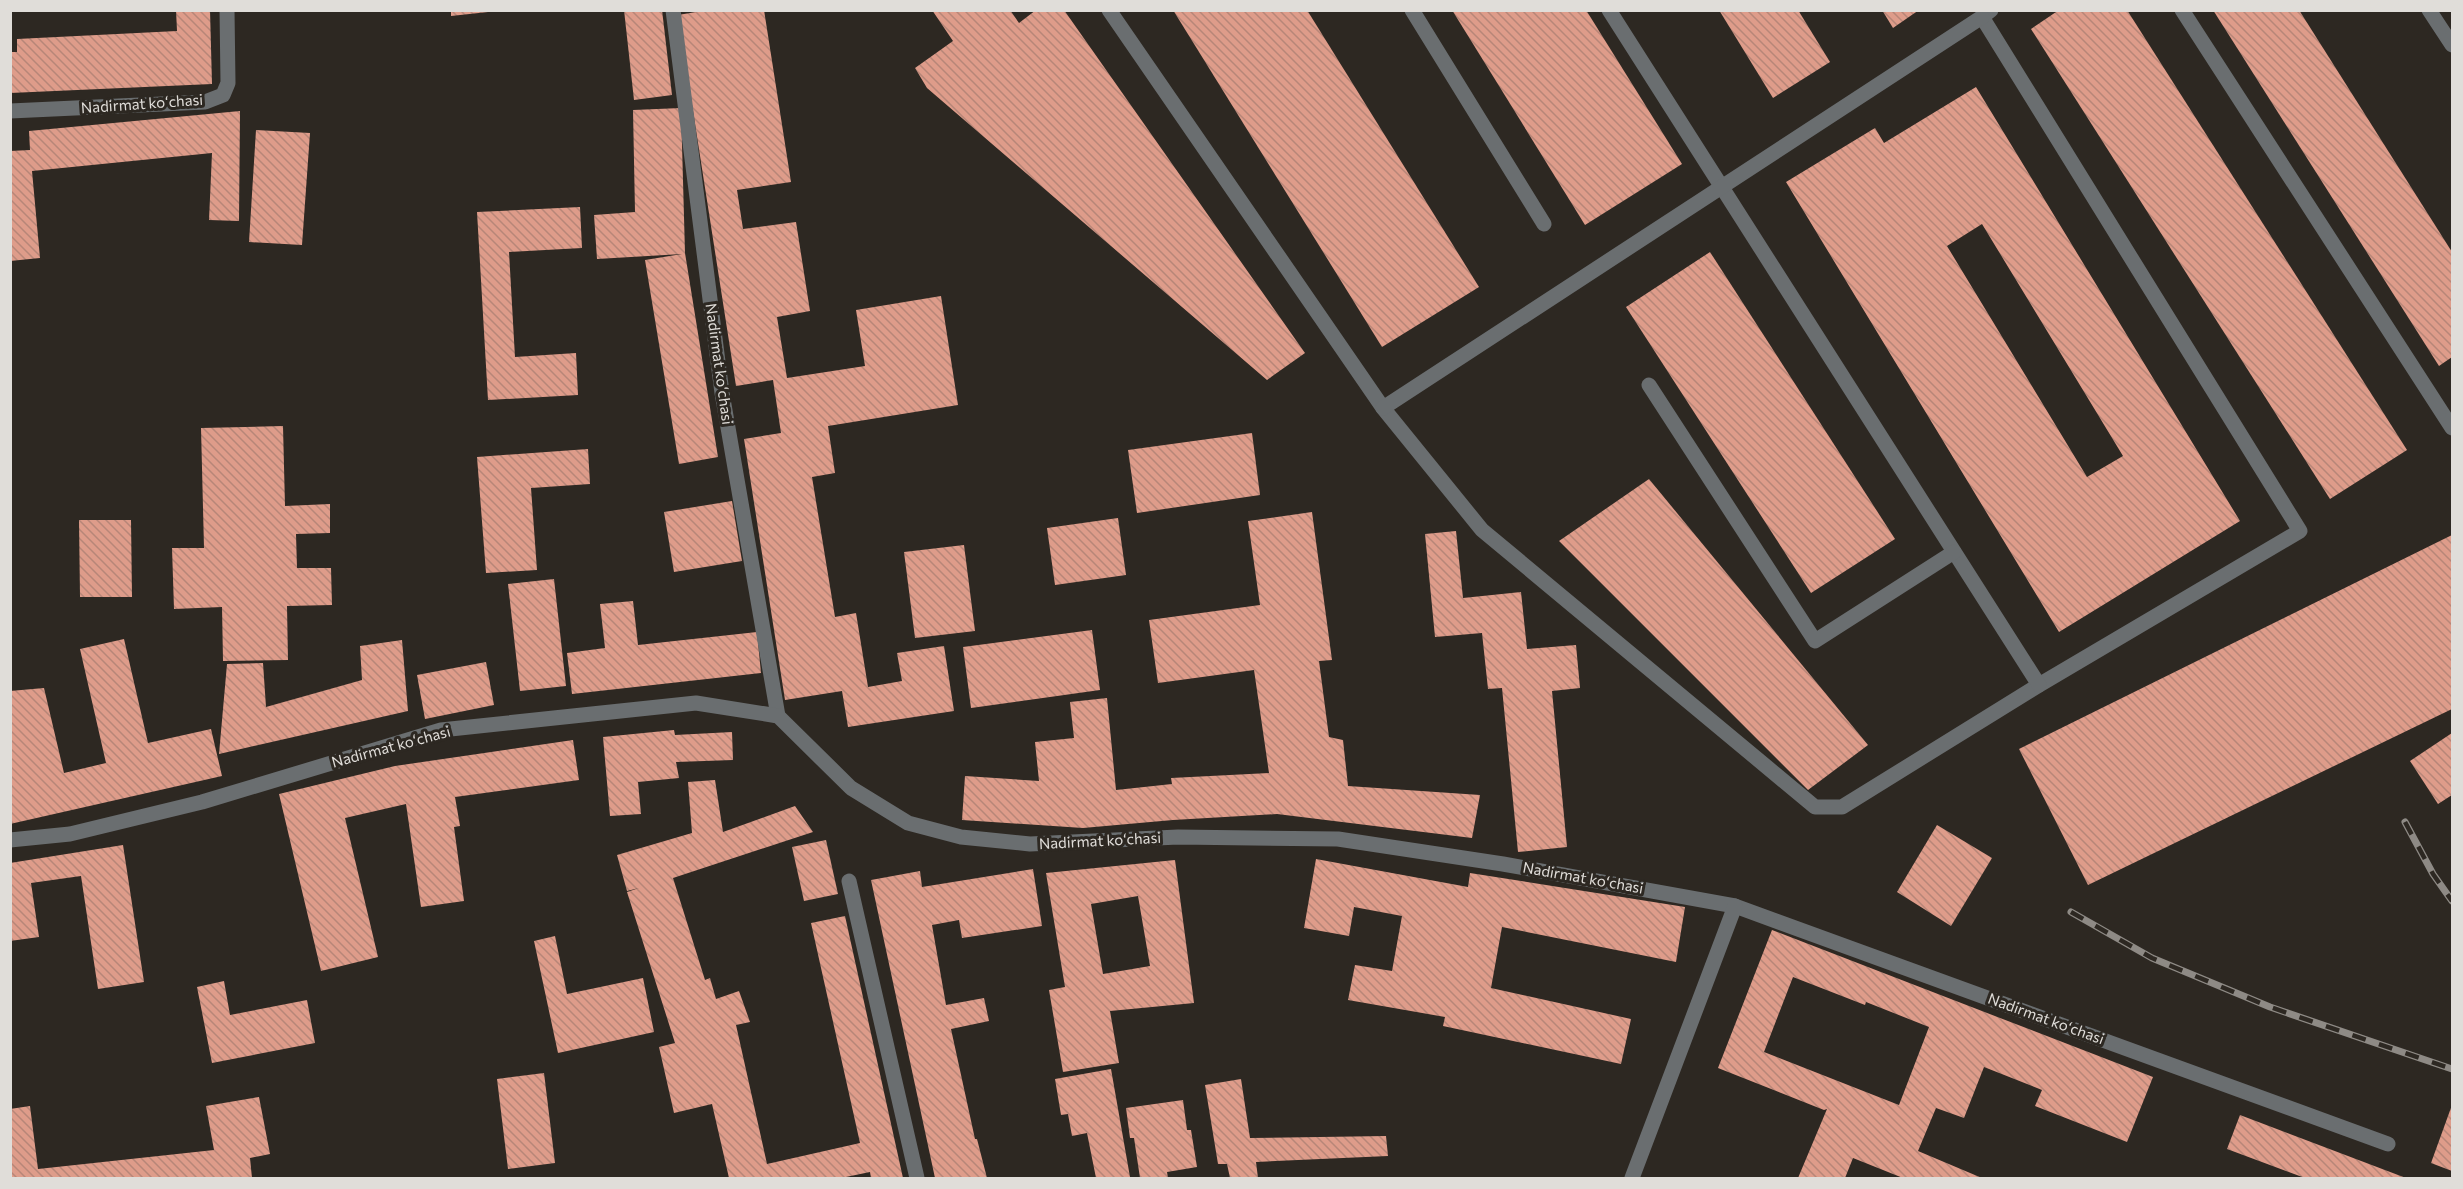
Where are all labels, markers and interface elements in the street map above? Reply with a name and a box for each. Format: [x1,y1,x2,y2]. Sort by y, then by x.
street label: Nadirmat koʻchasi [80,90,204,116]
street label: Nadirmat koʻchasi [703,302,737,426]
street label: Nadirmat koʻchasi [329,722,452,771]
street label: Nadirmat koʻchasi [1038,828,1162,852]
street label: Nadirmat koʻchasi [1521,858,1645,897]
street label: Nadirmat koʻchasi [1986,989,2107,1047]

